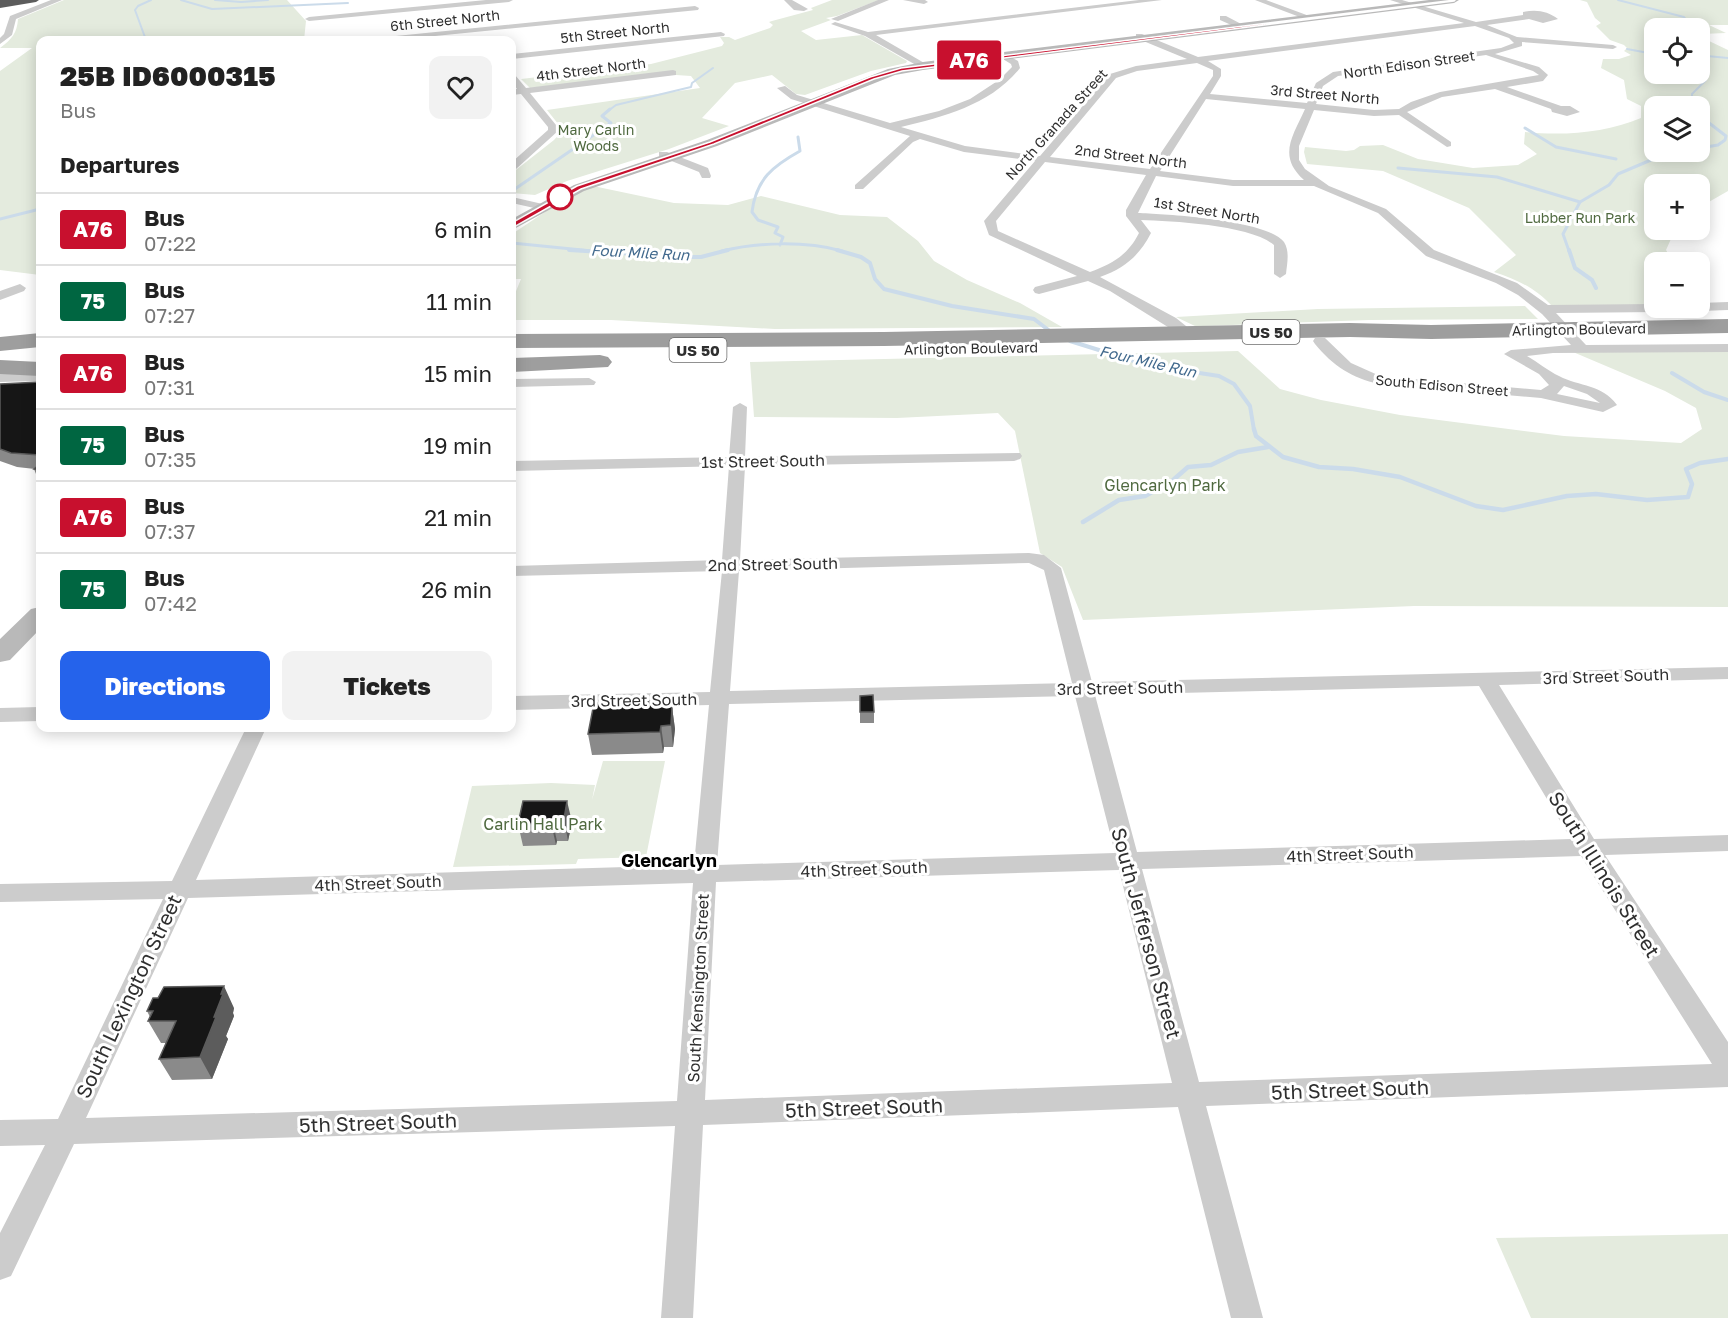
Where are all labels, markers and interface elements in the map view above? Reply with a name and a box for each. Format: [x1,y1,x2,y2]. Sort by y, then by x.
street label: 6th Street North [389,6,501,34]
street label: 5th Street North [560,18,670,46]
map controls [1644,18,1710,318]
button: locate [1644,18,1710,84]
line badge: A76 [934,40,1004,80]
street label: North Edison Street [1342,46,1476,82]
text: A76 [949,47,989,73]
street label: 4th Street North [535,54,647,84]
button: heart [429,56,492,119]
text: 25B ID6000315 [60,59,276,92]
street label: North Granada Street [1002,65,1110,183]
street label: 3rd Street North [1270,81,1380,107]
button: layers [1644,96,1710,162]
text: Bus [60,98,96,122]
park label: Mary Carlin Woods [558,121,634,154]
street label: 2nd Street North [1074,141,1188,171]
text: Departures [60,151,179,178]
button: + [1644,174,1710,240]
unlabelled marker [547,184,573,210]
street label: 1st Street North [1153,193,1261,227]
text: Bus [144,204,185,231]
park label: Lubber Run Park [1525,209,1635,226]
text: A76 [73,216,113,242]
text: 6 min [434,216,492,243]
text: 07:22 [144,231,196,255]
water label: Four Mile Run [590,240,691,264]
button: − [1644,252,1710,318]
text: Bus [144,276,185,303]
text: 75 [81,288,105,314]
text: 11 min [426,288,492,315]
text: 07:27 [144,303,195,327]
street label: Arlington Boulevard [1512,319,1646,339]
road number: US 50 [1242,320,1300,344]
road number: US 50 [670,338,726,362]
street label: Arlington Boulevard [904,338,1038,358]
water label: Four Mile Run [1098,341,1199,381]
text: Bus [144,348,185,375]
text: A76 [73,360,113,386]
text: 15 min [424,360,492,387]
street label: South Edison Street [1375,371,1509,399]
text: 07:31 [144,375,194,399]
text: Bus [144,420,185,447]
text: 75 [81,432,105,458]
text: 19 min [424,432,492,459]
text: 07:35 [144,447,196,471]
street label: 1st Street South [701,450,825,472]
park label: Glencarlyn Park [1104,475,1226,495]
text: Bus [144,492,185,519]
text: A76 [73,504,113,530]
text: 21 min [424,504,492,531]
text: 07:37 [144,519,195,543]
street label: 2nd Street South [708,553,838,575]
text: Bus [144,564,185,591]
text: 75 [81,576,105,602]
text: 26 min [422,576,492,603]
text: 07:42 [144,591,197,615]
button: Directions [60,651,270,720]
button: Tickets [282,651,492,720]
street label: 3rd Street South [1542,664,1670,688]
street label: 3rd Street South [1057,677,1183,699]
street label: 3rd Street South [571,689,697,711]
street label: South Illinois Street [1544,787,1666,961]
park label: Carlin Hall Park [483,814,603,834]
street label: South Jefferson Street [1107,825,1187,1041]
street label: 4th Street South [1286,842,1414,866]
district label: Glencarlyn [621,849,717,871]
street label: 4th Street South [800,857,928,881]
street label: 4th Street South [314,871,442,895]
street label: South Lexington Street [70,890,186,1102]
street label: South Kensington Street [683,893,713,1083]
street label: 5th Street South [1270,1074,1430,1104]
street label: 5th Street South [784,1092,944,1122]
street label: 5th Street South [298,1107,458,1137]

